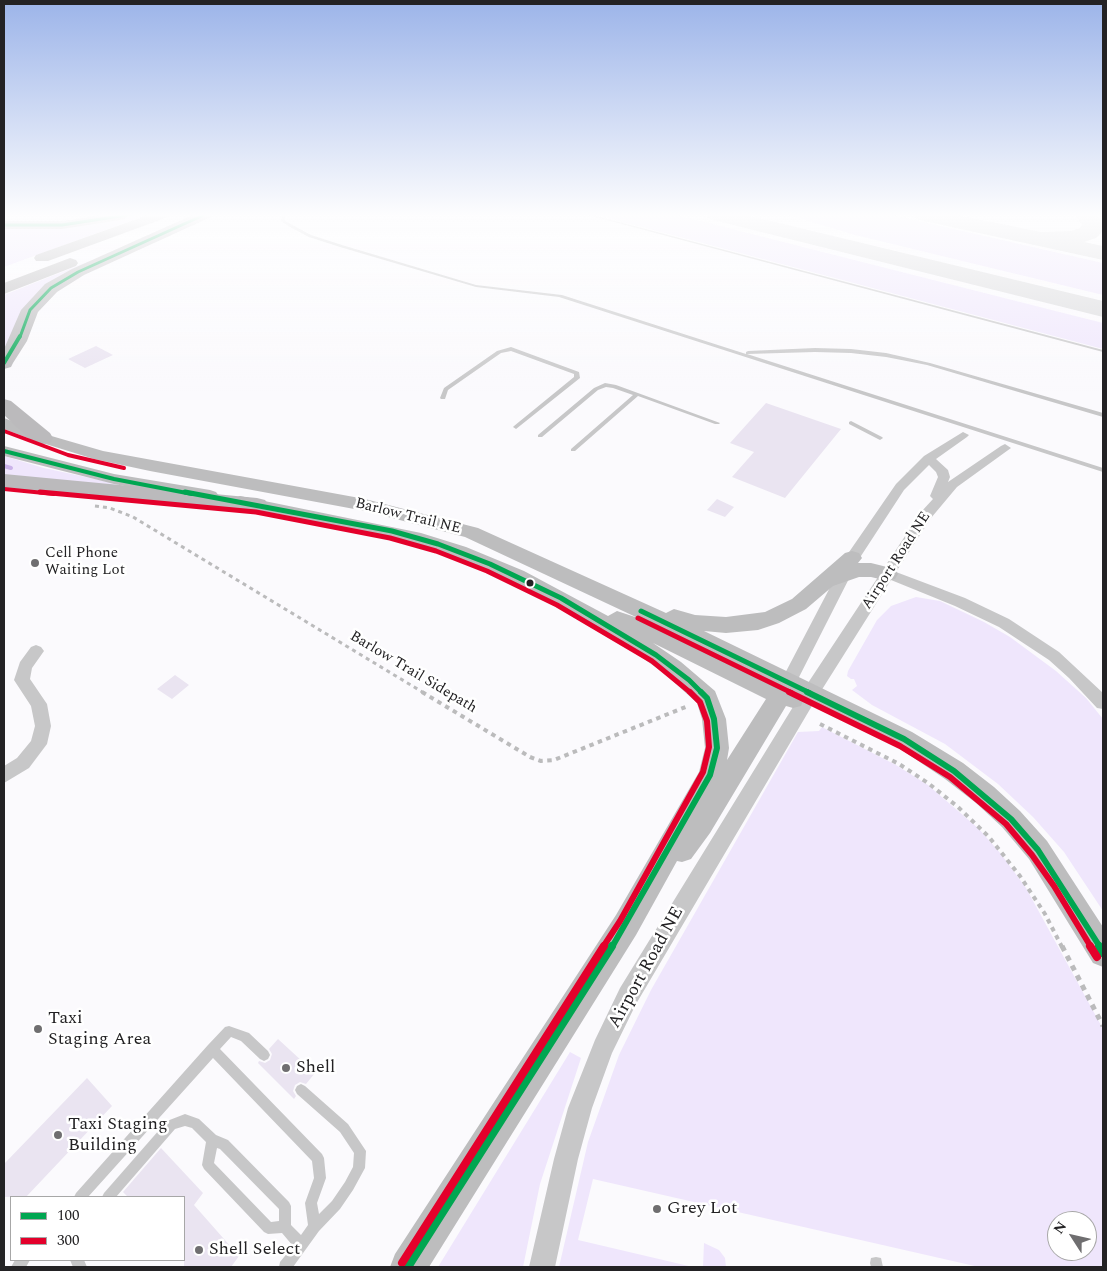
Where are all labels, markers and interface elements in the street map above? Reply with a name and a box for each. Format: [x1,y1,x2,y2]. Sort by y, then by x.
street label: Barlow Trail NE [353,495,463,539]
street label: Airport Road NE [859,509,935,613]
place label: Cell Phone Waiting Lot [45,545,125,580]
marker: Cell Phone Waiting Lot [29,557,41,569]
unlabelled marker [525,578,535,588]
street label: Barlow Trail Sidepath [346,628,480,718]
street label: Airport Road NE [605,904,689,1032]
place label: Taxi Staging Area [48,1008,151,1050]
marker: Taxi Staging Area [32,1023,44,1035]
place label: Shell [296,1057,335,1079]
marker: Shell [280,1062,292,1074]
place label: Taxi Staging Building [68,1114,168,1156]
marker: Taxi Staging Building [52,1129,64,1141]
legend [10,1196,185,1261]
place label: Grey Lot [667,1198,737,1220]
marker: Grey Lot [651,1203,663,1215]
text: 100 [57,1204,80,1227]
north arrow [1047,1211,1097,1261]
text: N [1048,1217,1072,1238]
text: 300 [57,1229,80,1252]
place label: Shell Select [209,1239,300,1261]
marker: Shell Select [193,1244,205,1256]

